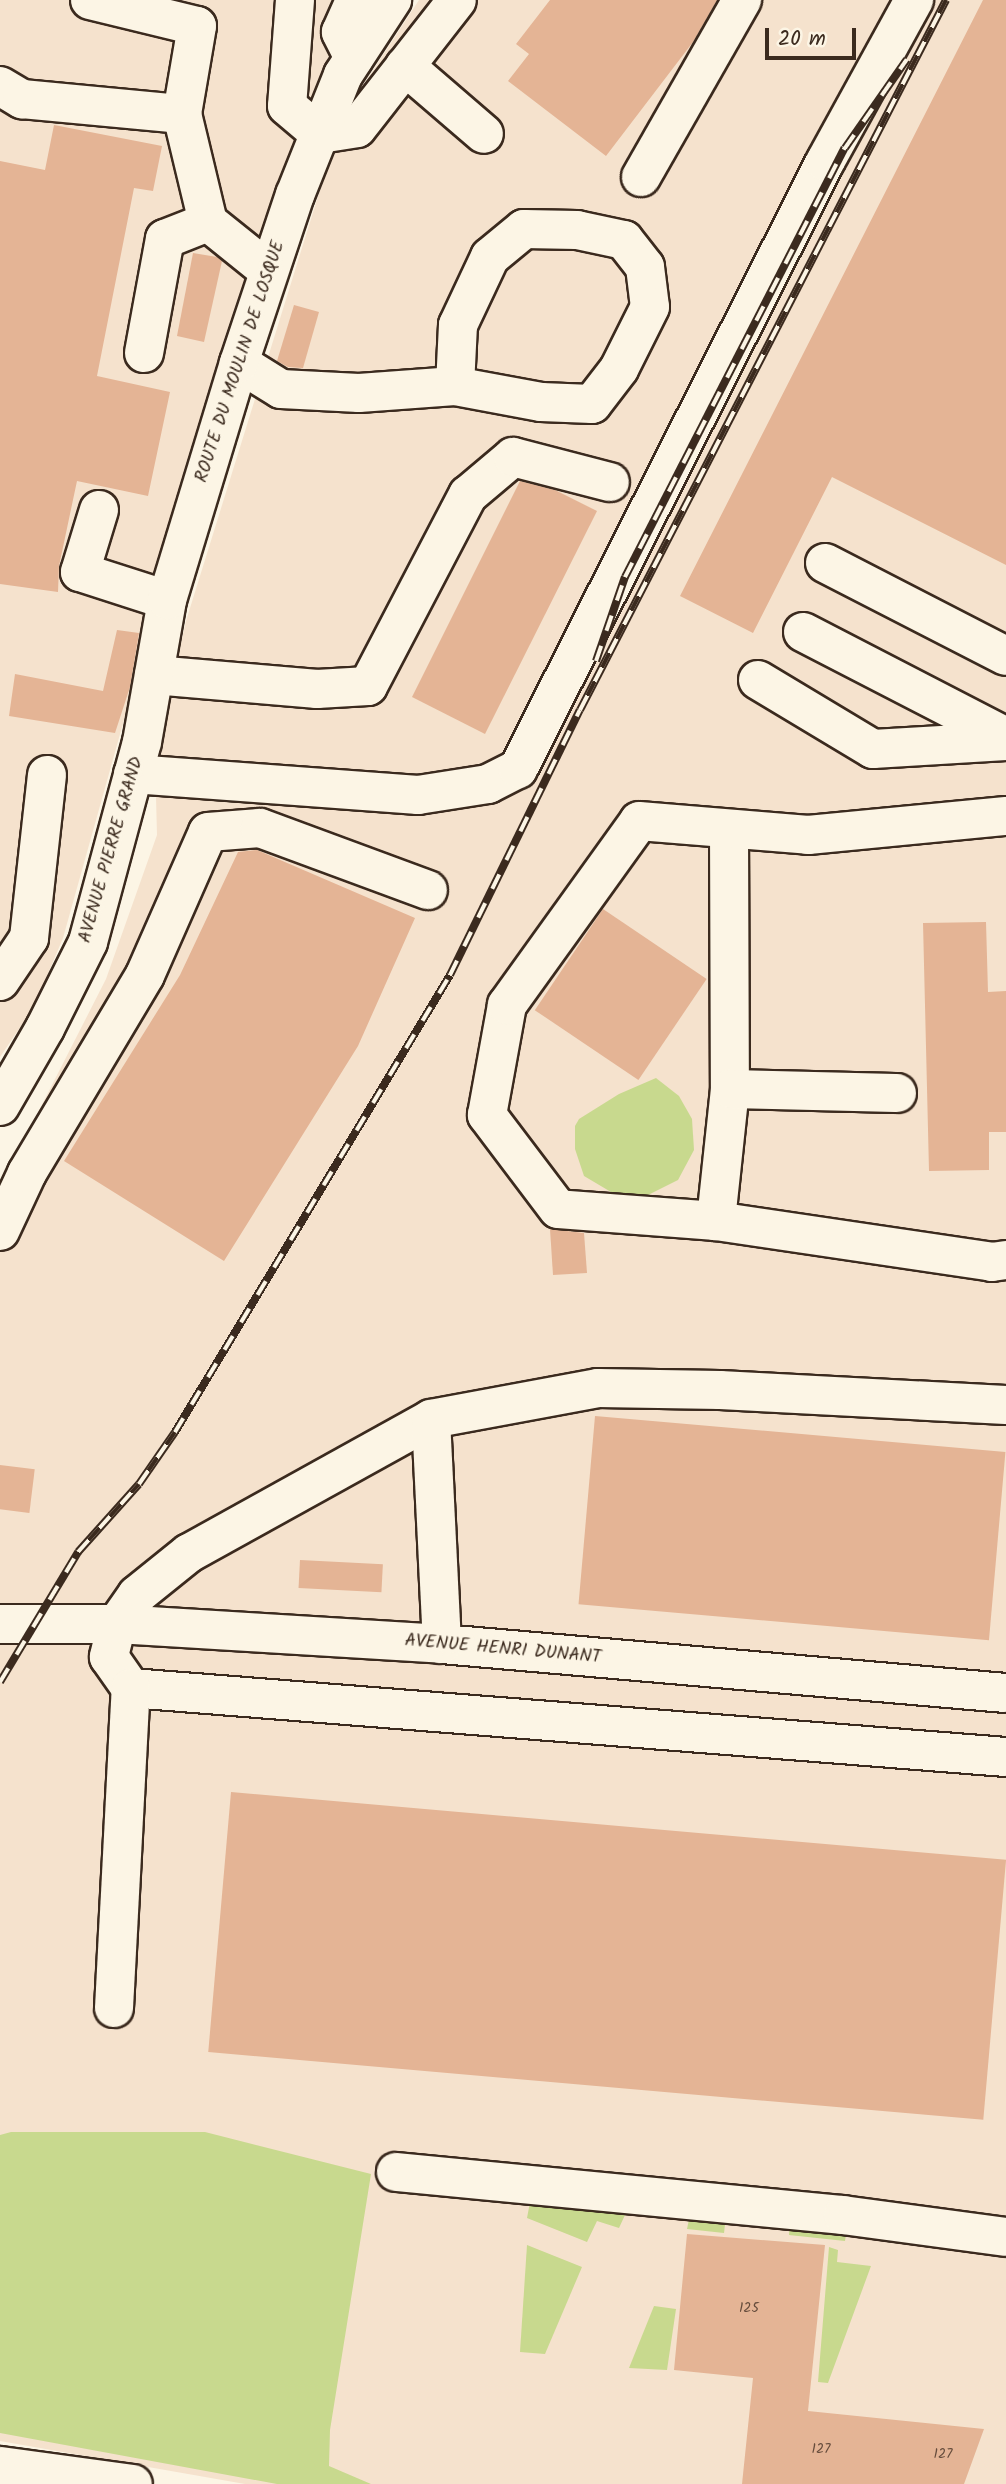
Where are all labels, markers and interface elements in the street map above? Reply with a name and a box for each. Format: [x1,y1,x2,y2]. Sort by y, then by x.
scale bar [768,14,859,58]
text: 20 m [778,23,826,56]
street label: ROUTE DU MOULIN DE LOSQUE [192,238,290,486]
street label: AVENUE PIERRE GRAND [75,754,149,946]
street label: AVENUE HENRI DUNANT [404,1631,602,1669]
house number: 125 [739,2300,759,2316]
house number: 127 [812,2441,830,2457]
house number: 127 [934,2446,952,2462]

